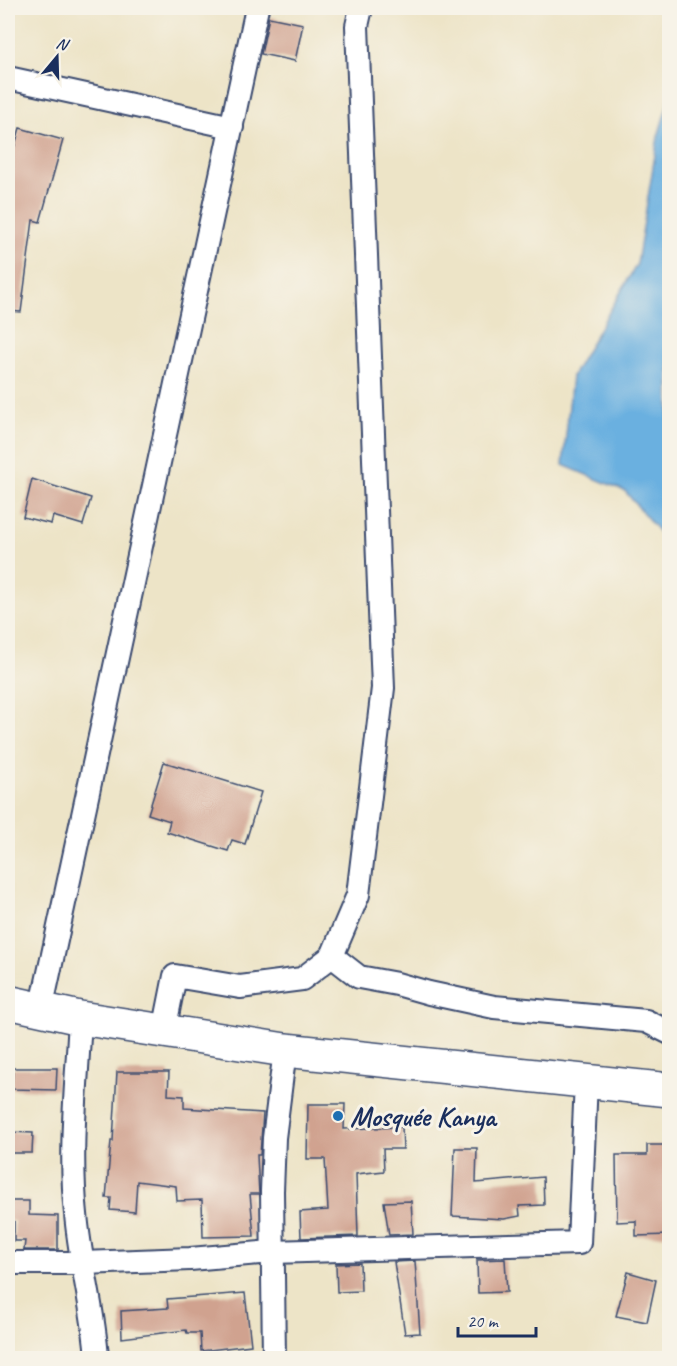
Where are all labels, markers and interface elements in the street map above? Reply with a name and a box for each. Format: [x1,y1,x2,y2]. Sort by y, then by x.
north arrow [27,27,87,87]
text: N [54,33,72,56]
place label: Mosquée Kanya [350,1099,498,1135]
marker: Mosquée Kanya [331,1109,345,1123]
scale bar [458,1300,536,1338]
text: 20 m [467,1310,500,1332]

